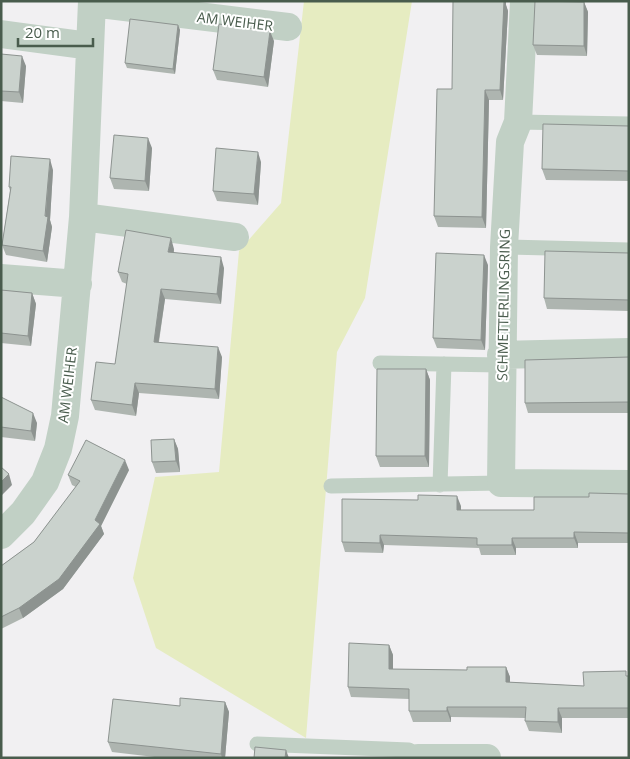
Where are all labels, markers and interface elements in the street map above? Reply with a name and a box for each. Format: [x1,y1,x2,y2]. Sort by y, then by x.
street label: AM WEIHER [196,7,274,35]
scale bar [18,15,92,47]
text: 20 m [25,22,60,42]
street label: SCHMETTERLINGSRING [492,229,514,381]
street label: AM WEIHER [53,346,81,424]

